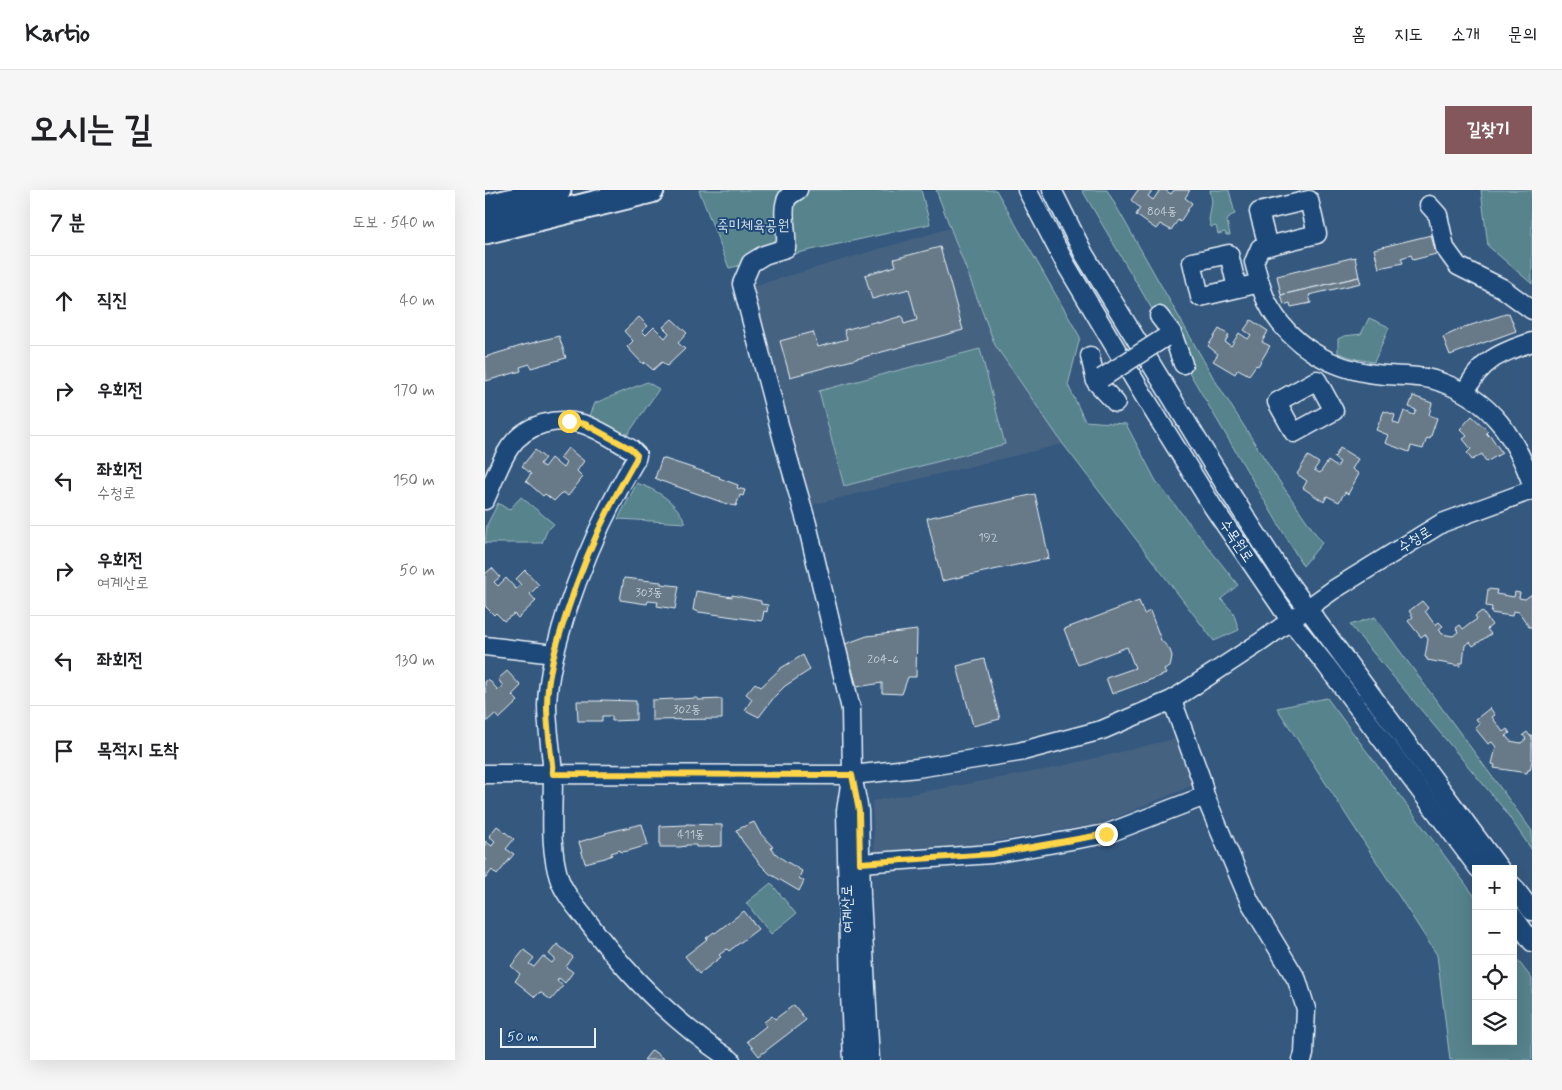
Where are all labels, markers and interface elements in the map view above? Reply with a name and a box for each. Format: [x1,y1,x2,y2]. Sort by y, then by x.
text: Kartio [25,19,90,50]
text: 홈 [1352,23,1366,47]
text: 지도 [1394,23,1423,47]
text: 소개 [1451,23,1480,47]
text: 문의 [1508,23,1537,47]
button: 길찾기 [1445,106,1532,154]
text: 오시는 길 [30,107,152,153]
house number: 804동 [1147,204,1177,220]
text: 7 분 [50,209,85,237]
text: 도보 · 540 m [353,212,435,233]
park label: 죽미체육공원 [717,216,789,236]
icon: ahead [50,287,78,315]
text: 직진 [97,288,128,313]
text: 40 m [399,290,435,311]
icon: right [50,377,78,405]
text: 우회전 [97,378,143,403]
text: 170 m [393,380,435,401]
route start [558,410,581,433]
text: 좌회전 [97,458,143,483]
icon: left [50,467,78,495]
text: 150 m [393,470,435,491]
text: 수청로 [97,483,136,504]
street label: 수목원로 [1214,515,1258,567]
street label: 수청로 [1394,522,1436,558]
house number: 192 [978,530,998,546]
text: 우회전 [97,548,143,573]
icon: right [50,557,78,585]
text: 50 m [399,560,435,581]
text: 여계산로 [97,573,149,594]
house number: 303동 [635,585,663,601]
icon: left [50,647,78,675]
text: 좌회전 [97,648,143,673]
text: 130 m [394,650,435,671]
house number: 204-6 [867,652,899,668]
house number: 302동 [673,702,701,718]
icon: arrive [50,737,78,765]
text: 목적지 도착 [97,738,179,763]
route end [1095,823,1118,846]
house number: 411동 [677,827,705,843]
map controls [1472,865,1517,1045]
button: + [1472,865,1517,910]
street label: 여계산로 [838,885,858,933]
button: − [1472,910,1517,955]
button: locate [1472,955,1517,1000]
button: layers [1472,1000,1517,1045]
scale bar [500,1025,596,1048]
text: 50 m [507,1028,538,1046]

